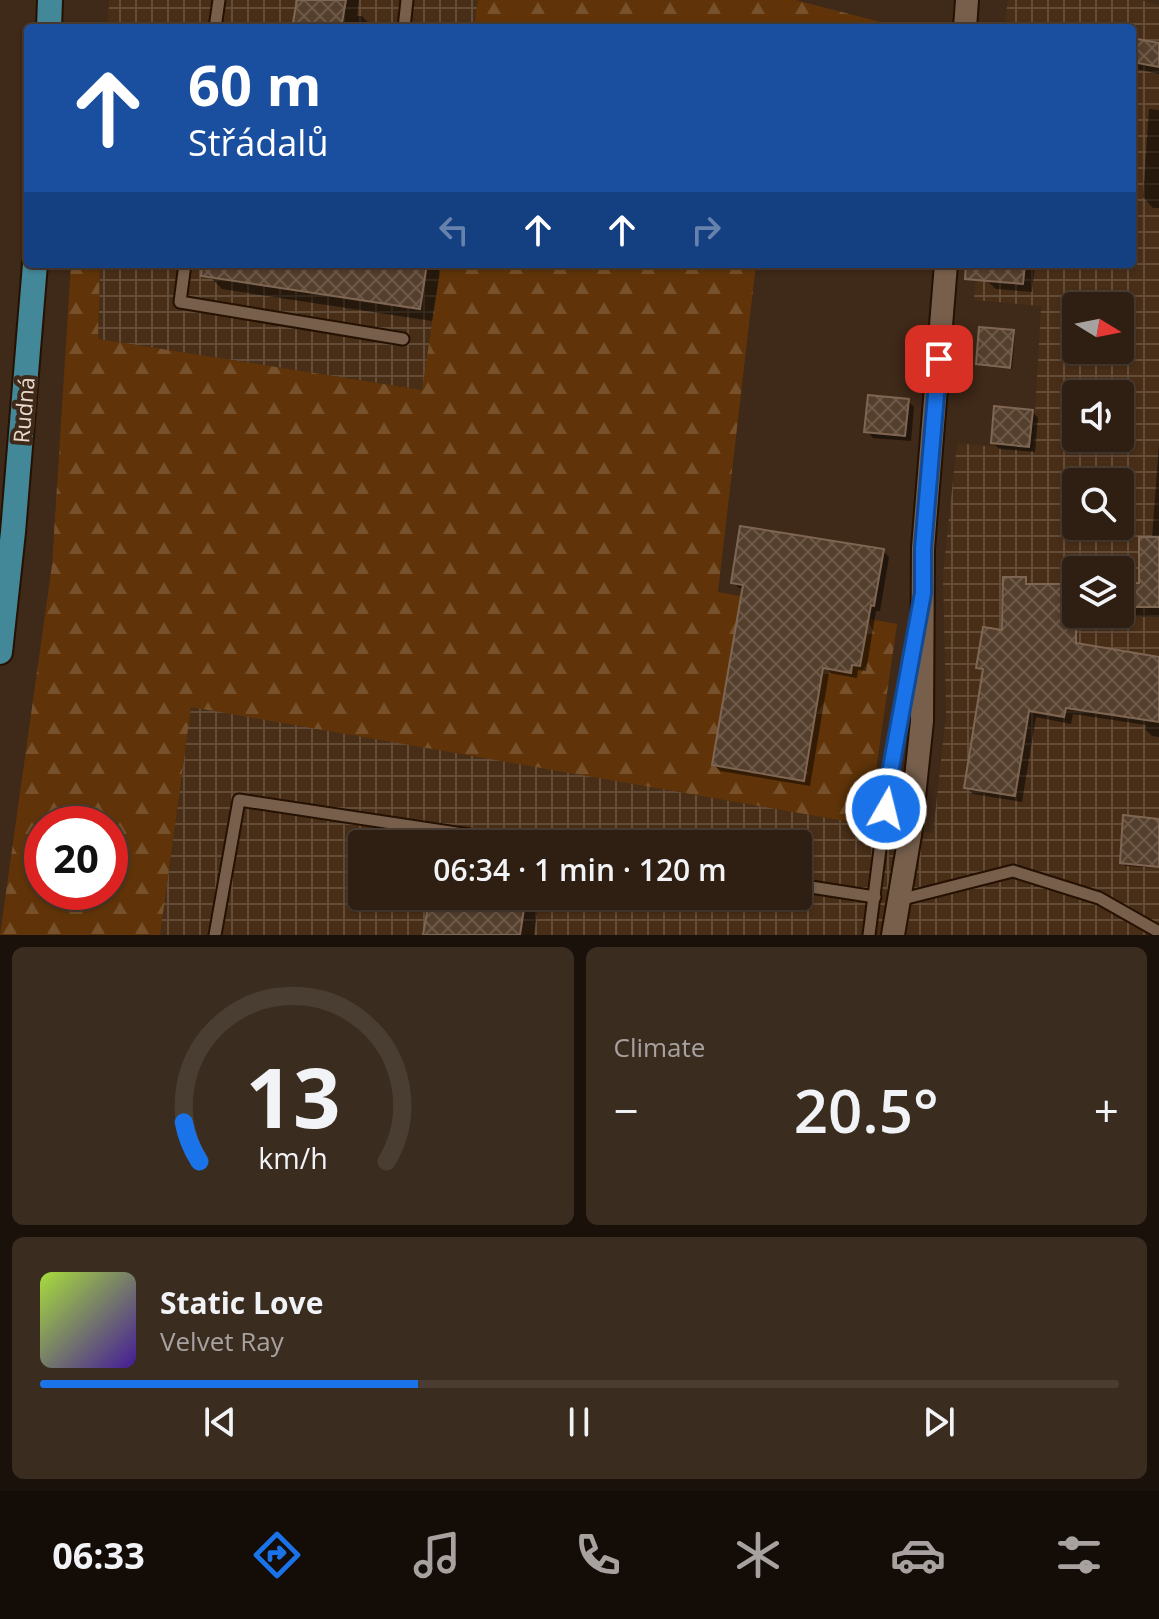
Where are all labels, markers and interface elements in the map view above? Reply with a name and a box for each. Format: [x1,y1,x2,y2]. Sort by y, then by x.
text: 60 m [188,46,322,122]
icon: ahead [56,56,160,160]
text: Střádalů [188,118,328,167]
icon: left [432,208,476,252]
icon: ahead [516,208,560,252]
icon: ahead [600,208,644,252]
icon: right [684,208,728,252]
north arrow [1062,292,1134,364]
map controls [1062,292,1134,628]
pin [905,325,973,393]
icon: arrive [917,337,961,381]
street label: Rudná [5,376,41,444]
button: sound [1062,380,1134,452]
button: search [1062,468,1134,540]
button: layers [1062,556,1134,628]
position arrow [844,767,928,851]
speed limit sign: 20 [24,806,128,910]
text: 06:34 · 1 min · 120 m [433,849,727,890]
text: Climate [614,1029,705,1065]
text: 13 [245,1039,340,1152]
text: 20.5° [794,1069,939,1151]
text: − [614,1080,639,1140]
text: + [1094,1080,1119,1140]
text: km/h [258,1138,327,1177]
text: Static Love [160,1282,323,1323]
text: Velvet Ray [160,1323,284,1359]
icon: previous [198,1400,242,1444]
icon: pause [557,1400,601,1444]
icon: next [917,1400,961,1444]
icon: directions [249,1527,305,1583]
icon: music [409,1527,465,1583]
icon: phone [570,1527,626,1583]
icon: climate [730,1527,786,1583]
icon: car [890,1527,946,1583]
icon: filters [1051,1527,1107,1583]
text: 06:33 [52,1531,145,1580]

